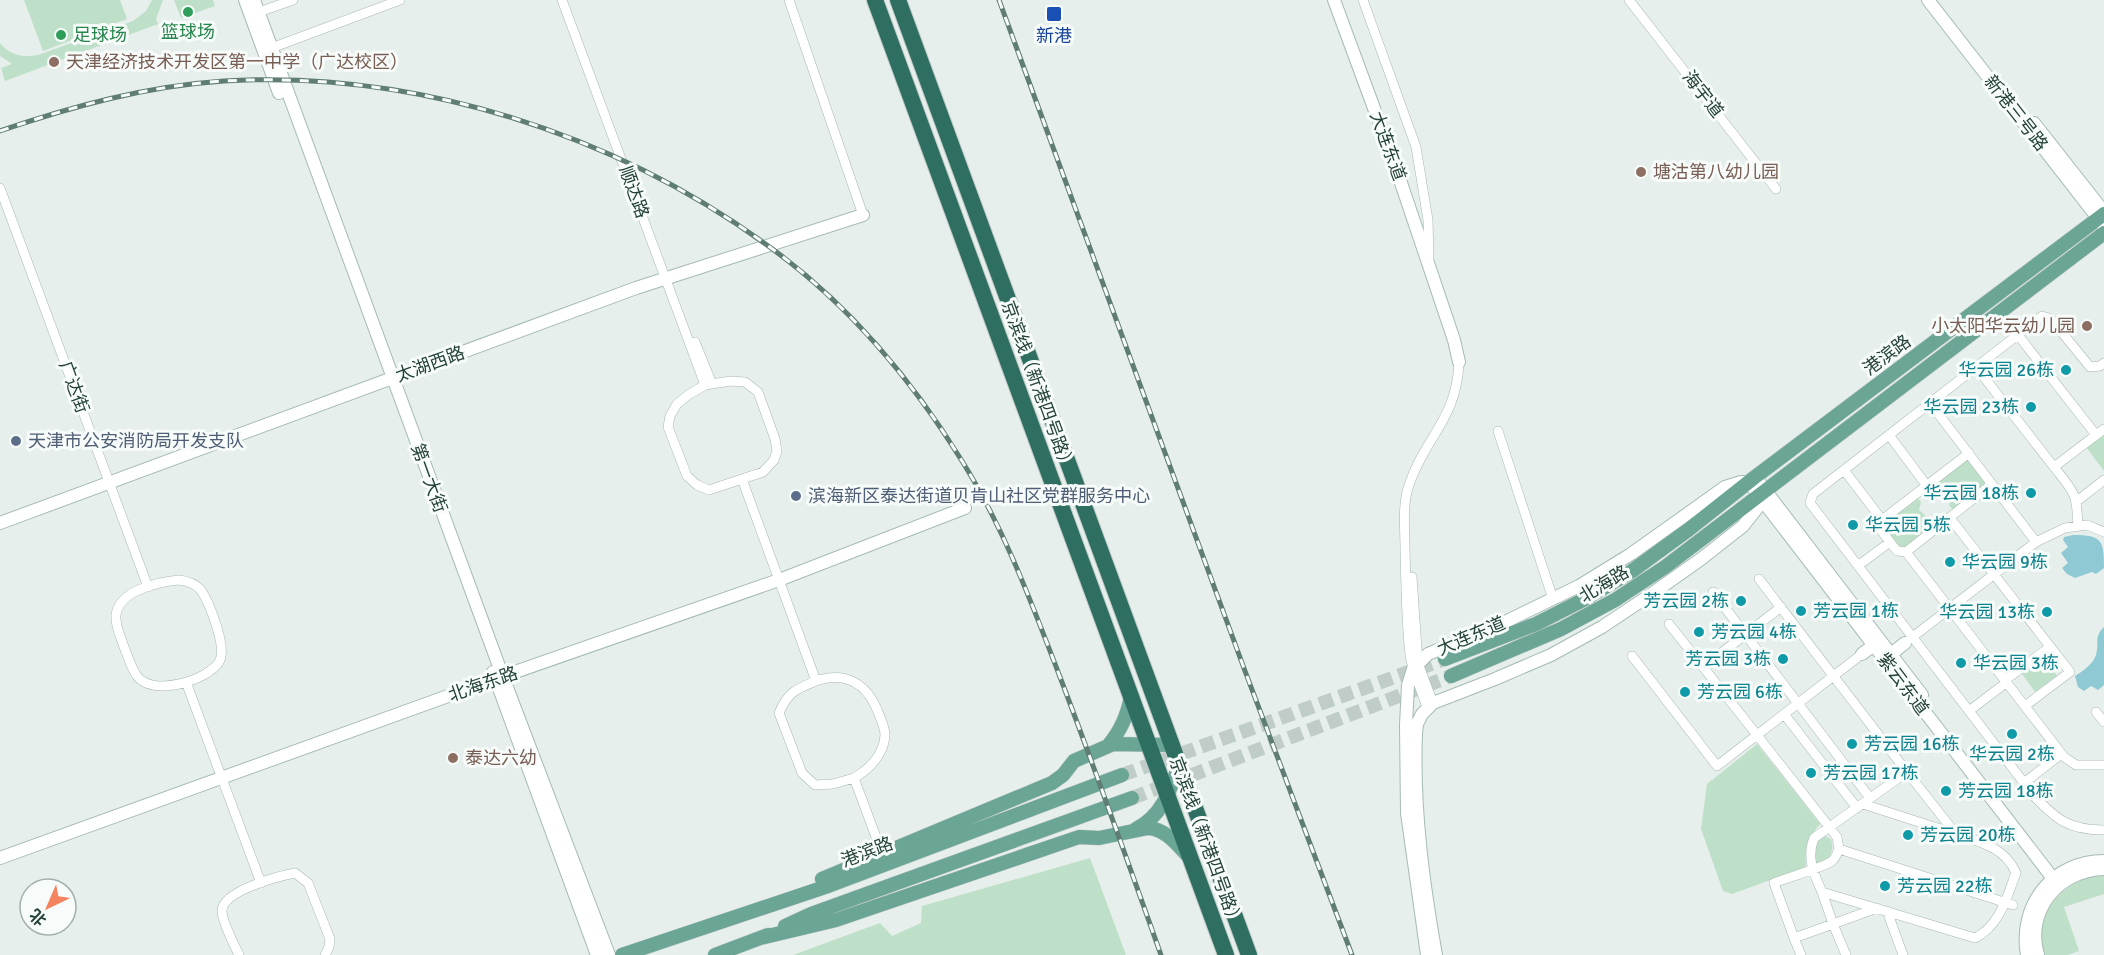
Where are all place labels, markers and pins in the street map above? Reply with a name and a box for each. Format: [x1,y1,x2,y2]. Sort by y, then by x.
marker: 篮球场 [181,5,195,19]
marker: 新港 [1045,5,1063,23]
place label: 篮球场 [161,21,215,43]
place label: 足球场 [73,24,127,46]
place label: 新港 [1036,25,1072,47]
marker: 足球场 [54,28,68,42]
place label: 天津经济技术开发区第一中学（广达校区） [66,51,408,73]
marker: 天津经济技术开发区第一中学（广达校区） [47,55,61,69]
place label: 塘沽第八幼儿园 [1653,161,1779,183]
marker: 塘沽第八幼儿园 [1634,165,1648,179]
place label: 小太阳华云幼儿园 [1931,315,2075,337]
marker: 小太阳华云幼儿园 [2080,319,2094,333]
place label: 华云园 26栋 [1959,359,2054,381]
marker: 华云园 26栋 [2059,363,2073,377]
place label: 华云园 23栋 [1924,396,2019,418]
marker: 华云园 23栋 [2024,400,2038,414]
place label: 天津市公安消防局开发支队 [28,430,244,452]
marker: 天津市公安消防局开发支队 [9,434,23,448]
place label: 华云园 18栋 [1924,482,2019,504]
place label: 滨海新区泰达街道贝肯山社区党群服务中心 [808,485,1150,507]
marker: 华云园 18栋 [2024,486,2038,500]
marker: 滨海新区泰达街道贝肯山社区党群服务中心 [789,489,803,503]
place label: 华云园 5栋 [1865,514,1951,536]
marker: 华云园 5栋 [1846,518,1860,532]
place label: 华云园 9栋 [1962,551,2048,573]
marker: 华云园 9栋 [1943,555,1957,569]
place label: 芳云园 2栋 [1643,590,1729,612]
marker: 芳云园 2栋 [1734,594,1748,608]
place label: 芳云园 1栋 [1813,600,1899,622]
place label: 华云园 13栋 [1940,601,2035,623]
marker: 芳云园 1栋 [1794,604,1808,618]
marker: 华云园 13栋 [2040,605,2054,619]
place label: 芳云园 4栋 [1711,621,1797,643]
marker: 芳云园 4栋 [1692,625,1706,639]
place label: 芳云园 3栋 [1685,648,1771,670]
marker: 芳云园 3栋 [1776,652,1790,666]
place label: 华云园 3栋 [1973,652,2059,674]
marker: 华云园 3栋 [1954,656,1968,670]
place label: 芳云园 6栋 [1697,681,1783,703]
marker: 芳云园 6栋 [1678,685,1692,699]
marker: 华云园 2栋 [2005,727,2019,741]
place label: 芳云园 16栋 [1864,733,1959,755]
marker: 芳云园 16栋 [1845,737,1859,751]
place label: 华云园 2栋 [1969,743,2055,765]
place label: 泰达六幼 [465,747,537,769]
marker: 泰达六幼 [446,751,460,765]
place label: 芳云园 17栋 [1823,762,1918,784]
marker: 芳云园 17栋 [1804,766,1818,780]
place label: 芳云园 18栋 [1958,780,2053,802]
marker: 芳云园 18栋 [1939,784,1953,798]
place label: 芳云园 20栋 [1920,824,2015,846]
marker: 芳云园 20栋 [1901,828,1915,842]
place label: 芳云园 22栋 [1897,875,1992,897]
marker: 芳云园 22栋 [1878,879,1892,893]

